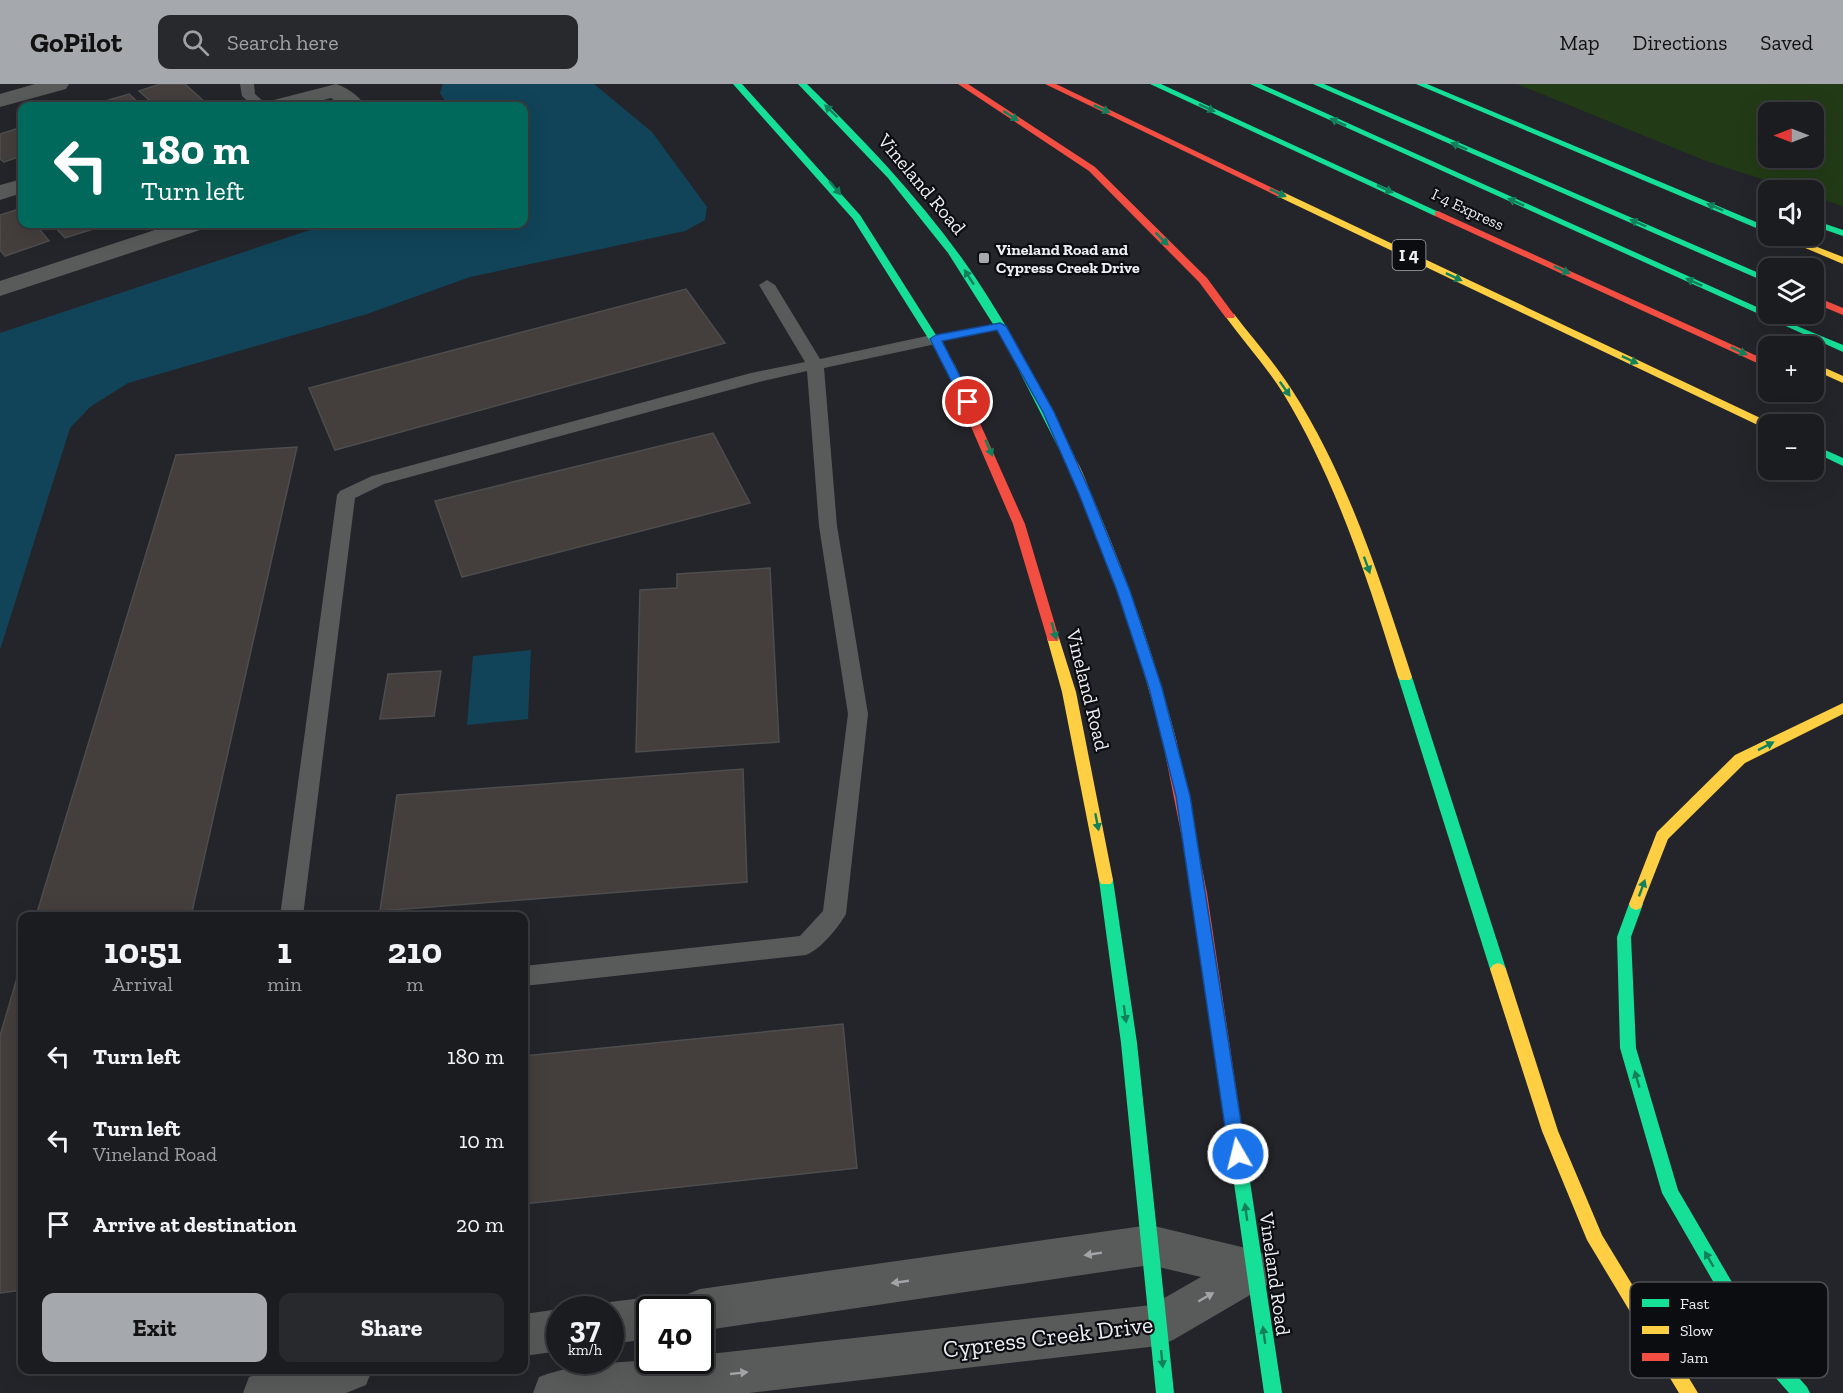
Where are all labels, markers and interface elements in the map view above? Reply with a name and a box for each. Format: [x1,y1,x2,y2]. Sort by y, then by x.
search box [158,15,578,69]
text: GoPilot [30,26,122,59]
icon: search [179,26,212,59]
text: Search here [227,29,338,56]
text: Map [1560,30,1600,55]
text: Directions [1633,30,1727,55]
text: Saved [1760,30,1813,55]
north arrow [1758,102,1824,168]
map controls [1758,102,1824,480]
one-way arrow [1199,104,1216,113]
one-way arrow [824,105,838,119]
one-way arrow [1093,105,1110,114]
one-way arrow [1003,110,1019,122]
one-way arrow [1329,117,1347,127]
text: 180 m [141,124,249,175]
icon: left [42,126,120,204]
street label: Vineland Road [872,128,971,239]
one-way arrow [1450,141,1467,150]
text: Turn left [141,175,244,207]
one-way arrow [828,180,841,196]
button: sound [1758,180,1824,246]
one-way arrow [1376,185,1393,194]
street label: I-4 Express [1429,185,1507,234]
one-way arrow [1269,188,1286,197]
one-way arrow [1507,197,1525,207]
one-way arrow [1705,202,1723,212]
one-way arrow [1628,218,1646,228]
one-way arrow [1154,231,1168,245]
place label: Vineland Road and Cypress Creek Drive [996,240,1140,277]
road number: I 4 [1392,240,1426,270]
marker: Vineland Road and Cypress Creek Drive [977,251,991,265]
button: layers [1758,258,1824,324]
one-way arrow [1553,266,1570,275]
one-way arrow [964,269,975,285]
one-way arrow [1446,272,1463,281]
one-way arrow [1685,277,1703,287]
button: + [1758,336,1824,402]
one-way arrow [1731,347,1748,356]
one-way arrow [1622,356,1639,365]
pin [942,376,993,427]
one-way arrow [1279,381,1291,397]
icon: arrive [951,385,984,418]
button: − [1758,414,1824,480]
one-way arrow [985,439,994,457]
one-way arrow [1362,557,1372,575]
one-way arrow [1050,623,1059,641]
street label: Vineland Road [1061,626,1115,753]
one-way arrow [1758,741,1775,751]
one-way arrow [1093,812,1102,831]
one-way arrow [1638,879,1648,897]
text: 10:51 [104,929,181,972]
text: 1 [277,929,292,972]
text: 210 [388,929,442,972]
text: Arrival [113,972,173,996]
text: min [267,972,302,996]
text: m [406,972,423,996]
one-way arrow [1121,1005,1130,1024]
icon: left [42,1040,75,1073]
text: Turn left [93,1043,180,1070]
text: 180 m [447,1043,504,1070]
one-way arrow [1632,1070,1641,1088]
text: Turn left [93,1115,180,1142]
position arrow [1206,1122,1270,1186]
icon: left [42,1124,75,1157]
text: 10 m [459,1127,504,1154]
text: Vineland Road [93,1142,217,1166]
one-way arrow [1241,1202,1250,1221]
icon: arrive [42,1208,75,1241]
street label: Vineland Road [1254,1210,1296,1337]
text: Arrive at destination [93,1211,296,1238]
text: 20 m [456,1211,504,1238]
one-way arrow [1083,1250,1102,1259]
one-way arrow [1704,1250,1714,1267]
one-way arrow [890,1278,909,1287]
legend [1630,1282,1828,1378]
one-way arrow [1198,1292,1214,1303]
button: Exit [42,1293,267,1362]
button: Share [279,1293,504,1362]
text: Fast [1680,1294,1709,1313]
speed limit sign: 40 [636,1296,714,1374]
street label: Cypress Creek Drive [941,1309,1155,1364]
text: 37 [570,1310,600,1346]
text: Slow [1680,1321,1714,1340]
one-way arrow [1259,1326,1268,1345]
text: km/h [568,1341,602,1359]
text: Jam [1680,1348,1709,1367]
one-way arrow [1157,1350,1167,1369]
one-way arrow [729,1368,748,1378]

